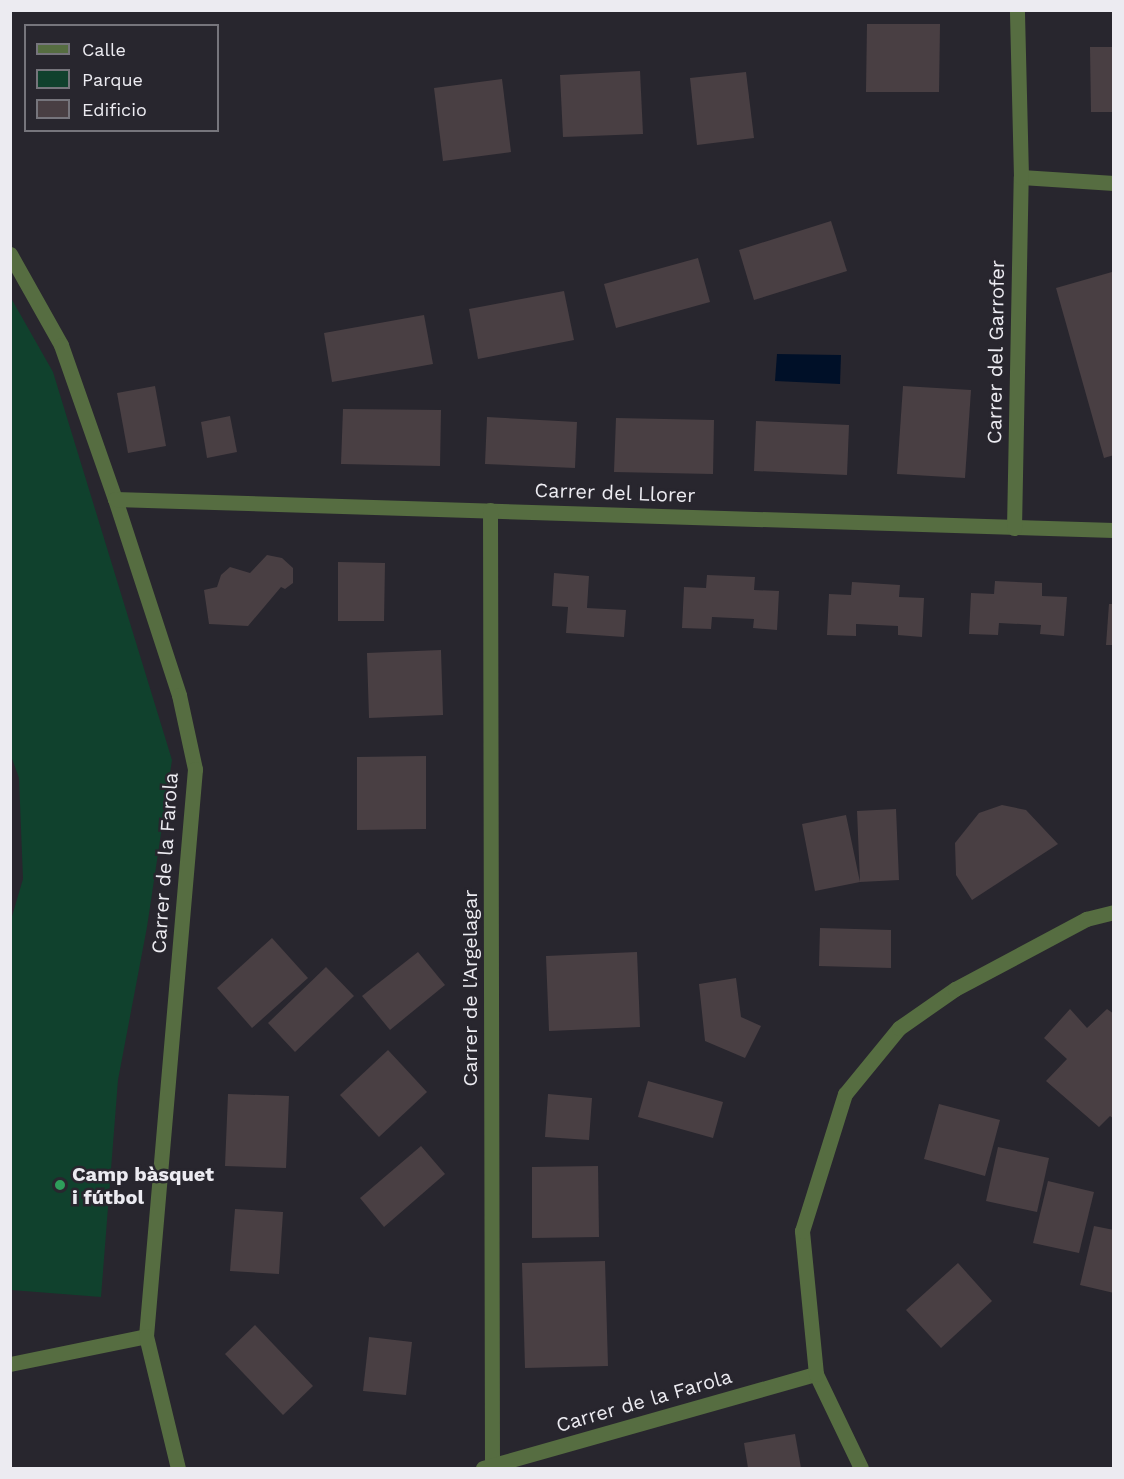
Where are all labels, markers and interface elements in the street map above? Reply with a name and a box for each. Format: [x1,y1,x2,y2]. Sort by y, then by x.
legend [24,24,219,132]
text: Calle [82,39,126,60]
text: Parque [82,69,143,90]
text: Edificio [82,99,147,120]
street label: Carrer del Garrofer [982,259,1010,445]
street label: Carrer del Llorer [534,478,696,508]
street label: Carrer de la Farola [147,771,183,955]
street label: Carrer de l'Argelagar [458,889,482,1087]
place label: Camp bàsquet i fútbol [72,1162,214,1209]
marker: Camp bàsquet i fútbol [53,1178,67,1192]
street label: Carrer de la Farola [553,1364,735,1438]

